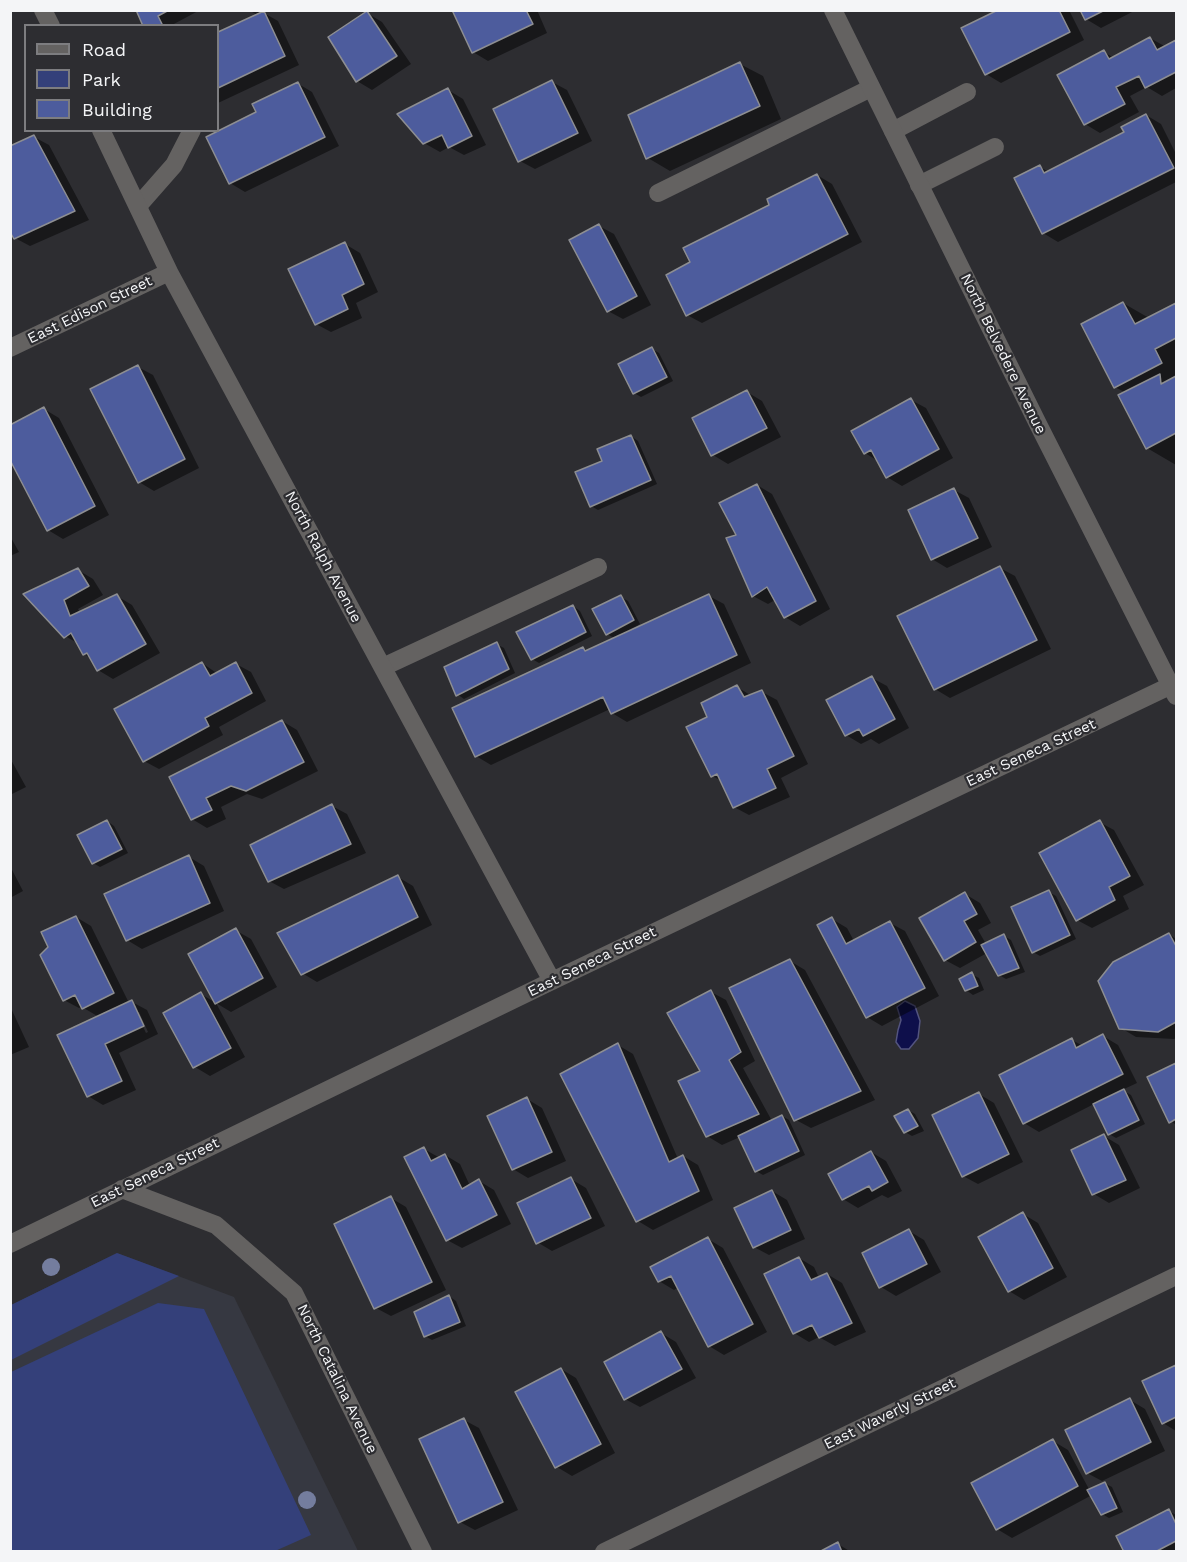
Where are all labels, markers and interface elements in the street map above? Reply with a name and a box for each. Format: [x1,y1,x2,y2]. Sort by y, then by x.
legend [24,24,219,132]
text: Road [82,39,126,60]
text: Park [82,69,121,90]
text: Building [82,99,152,120]
street label: North Belvedere Avenue [956,271,1050,437]
street label: East Edison Street [25,272,155,348]
street label: North Ralph Avenue [281,488,365,626]
street label: East Seneca Street [963,715,1099,791]
street label: East Seneca Street [525,923,659,1001]
street label: East Seneca Street [88,1134,222,1212]
street label: North Catalina Avenue [293,1301,381,1457]
street label: East Waverly Street [821,1374,959,1454]

